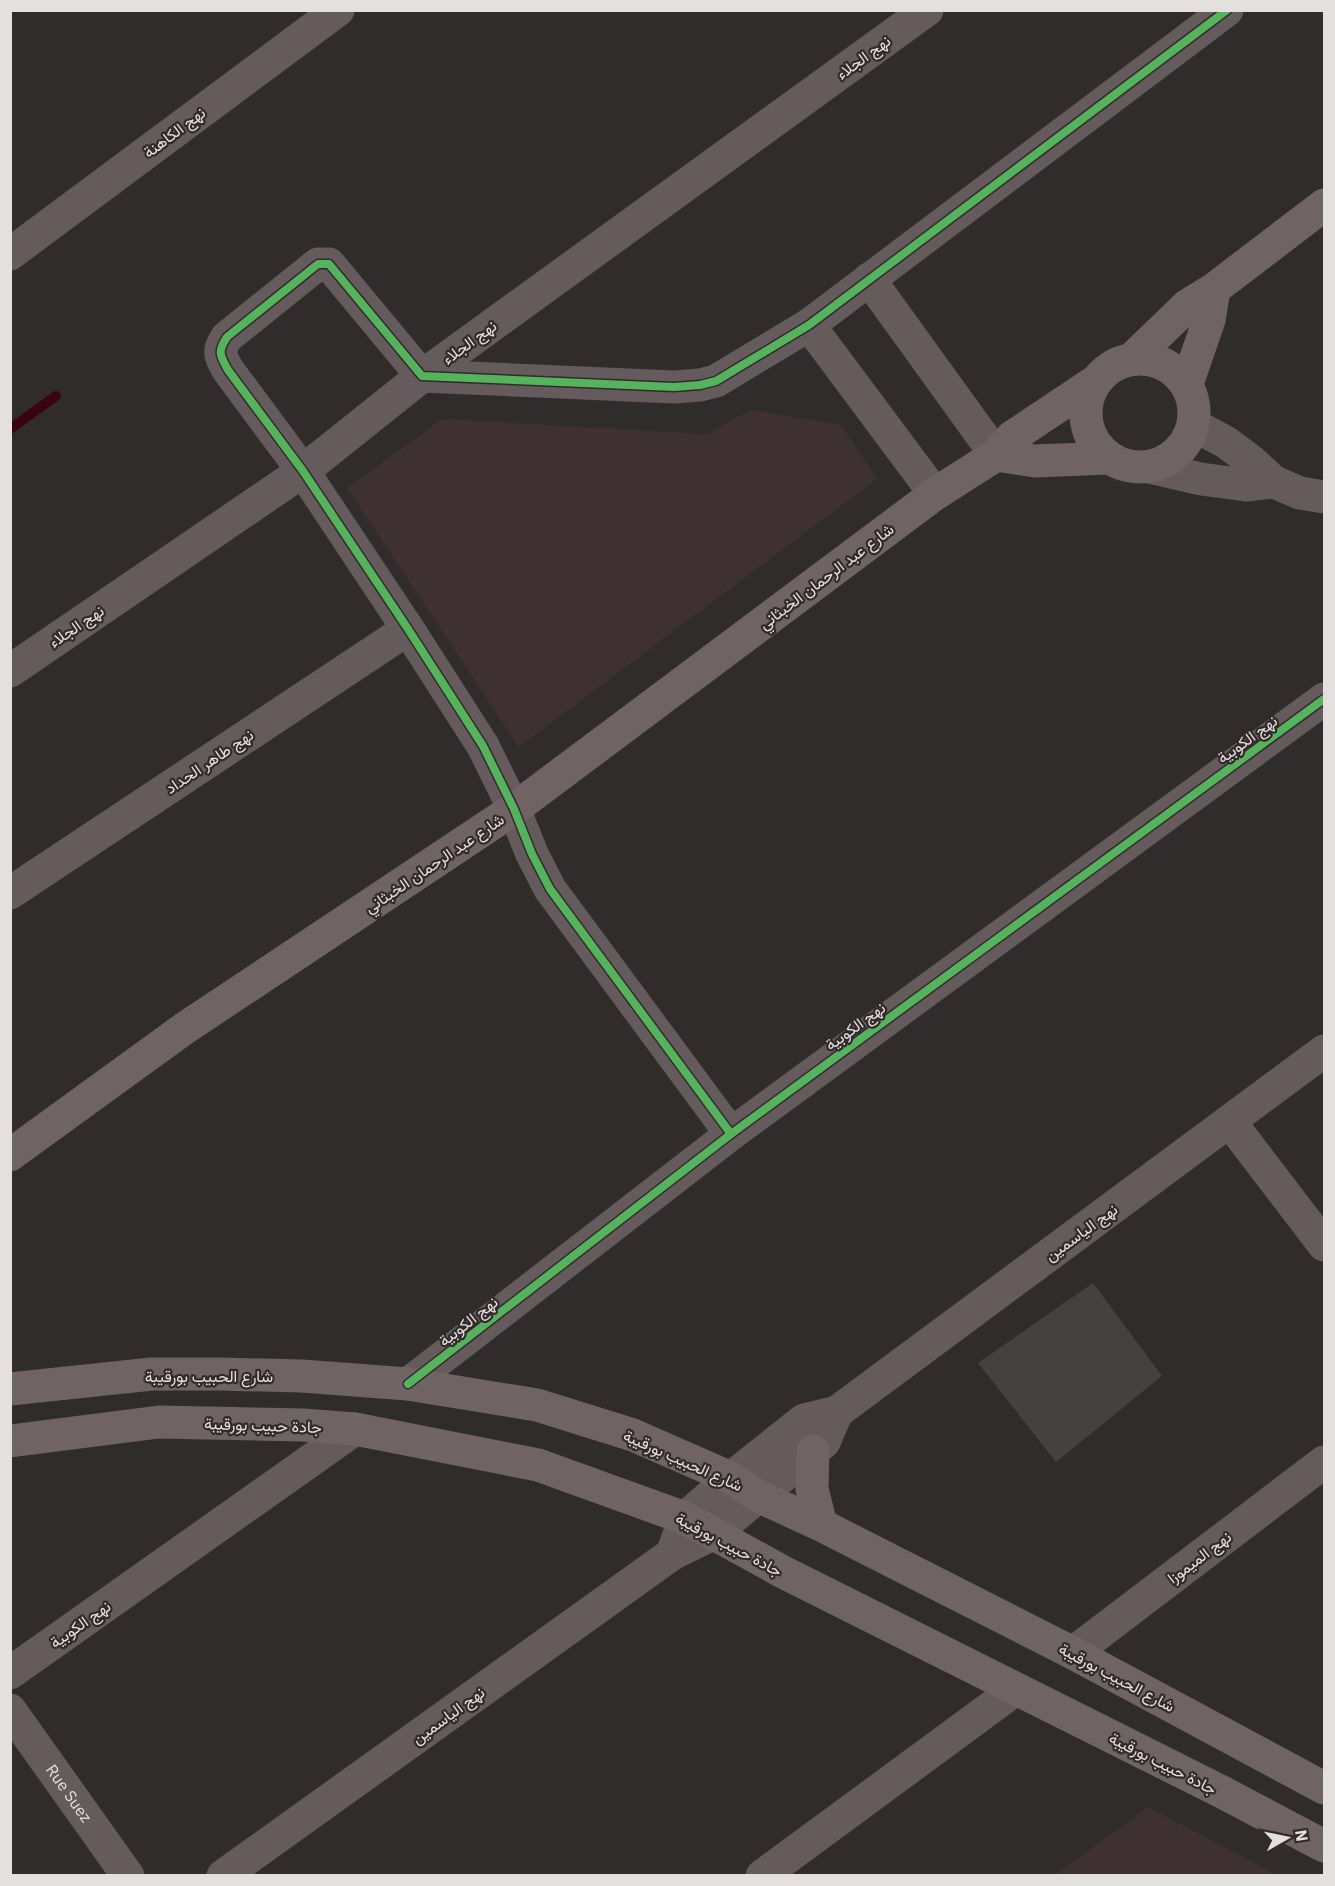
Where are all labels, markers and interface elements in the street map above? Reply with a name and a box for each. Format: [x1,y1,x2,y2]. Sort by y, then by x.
street label: نهج الجلاء [832,30,895,85]
street label: نهج الكاهنة [139,102,210,163]
street label: نهج الجلاء [438,315,501,370]
street label: شارع عبد الرحمان الخبثاني [754,519,900,637]
street label: نهج الجلاء [44,600,109,653]
street label: نهج الكوبية [1213,710,1282,769]
street label: نهج طاهر الحداد [161,724,258,799]
street label: شارع عبد الرحمان الخبثاني [360,809,510,920]
street label: نهج الكوبية [821,997,890,1056]
street label: نهج الياسمين [1041,1199,1123,1267]
street label: نهج الكوبية [434,1292,503,1352]
street label: شارع الحبيب بورقيبة [145,1366,273,1388]
street label: جادة حبيب بورقيبة [204,1413,322,1438]
street label: شارع الحبيب بورقيبة [619,1425,746,1497]
street label: جادة حبيب بورقيبة [672,1508,786,1581]
street label: نهج الميموزا [1163,1526,1236,1589]
street label: نهج الكوبية [46,1596,115,1654]
street label: شارع الحبيب بورقيبة [1055,1638,1178,1718]
street label: نهج الياسمين [408,1682,490,1750]
street label: جادة حبيب بورقيبة [1106,1727,1220,1800]
street label: Rue Suez [42,1760,97,1826]
north arrow [1257,1808,1317,1868]
text: N [1291,1828,1313,1843]

